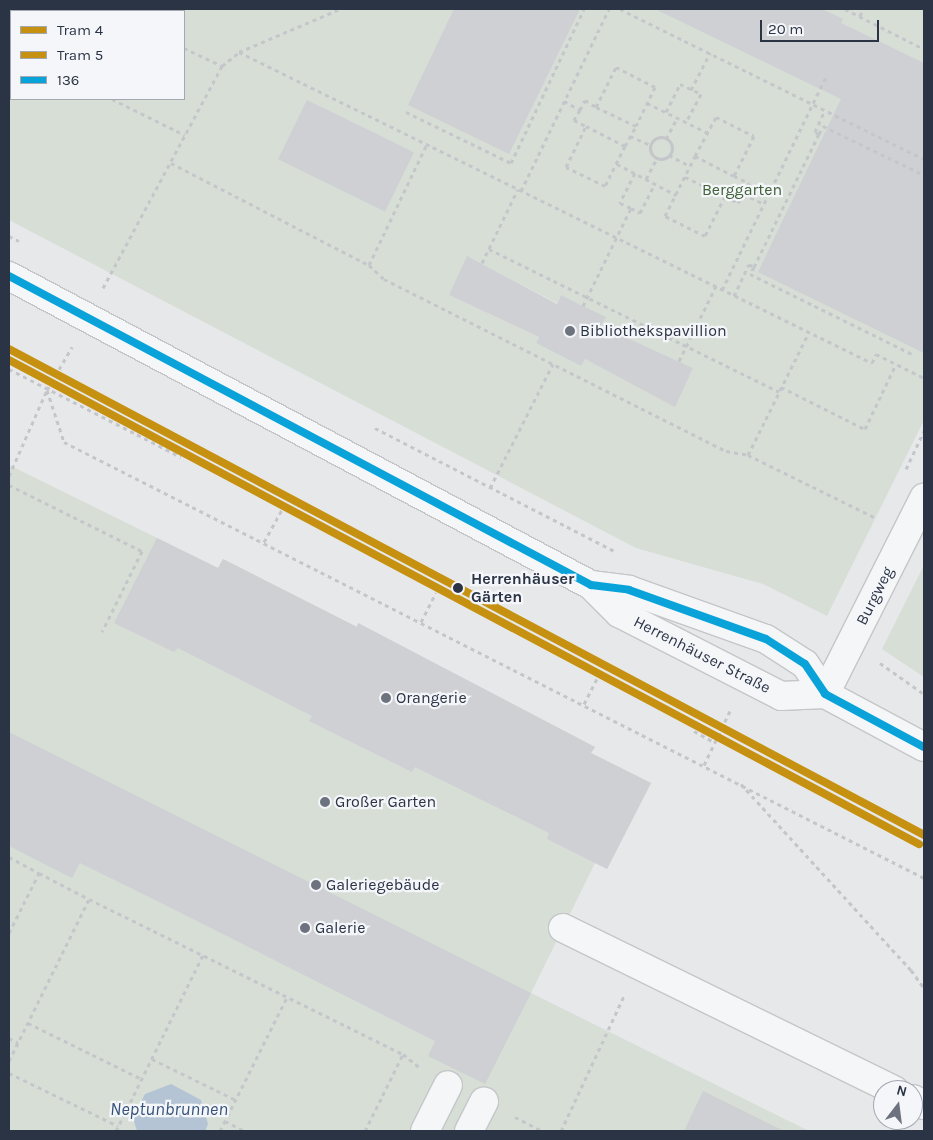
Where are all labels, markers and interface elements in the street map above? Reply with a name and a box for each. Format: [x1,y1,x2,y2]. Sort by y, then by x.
legend [10,10,185,100]
scale bar [763,10,882,42]
text: 20 m [768,20,803,38]
text: Tram 4 [57,21,103,39]
text: Tram 5 [57,46,103,64]
text: 136 [57,71,79,89]
park label: Berggarten [702,180,782,200]
place label: Bibliothekspavillion [580,321,727,341]
marker: Bibliothekspavillion [564,325,576,337]
street label: Burgweg [852,564,898,628]
place label: Herrenhäuser Gärten [471,569,574,607]
marker: Herrenhäuser Gärten [449,579,467,597]
street label: Herrenhäuser Straße [630,612,774,698]
place label: Orangerie [396,688,467,708]
marker: Orangerie [380,692,392,704]
place label: Großer Garten [335,792,436,812]
marker: Großer Garten [319,796,331,808]
place label: Galeriegebäude [326,875,439,895]
marker: Galeriegebäude [310,879,322,891]
place label: Galerie [315,918,366,938]
marker: Galerie [299,922,311,934]
north arrow [873,1080,923,1130]
text: N [895,1081,909,1101]
water label: Neptunbrunnen [110,1098,228,1120]

